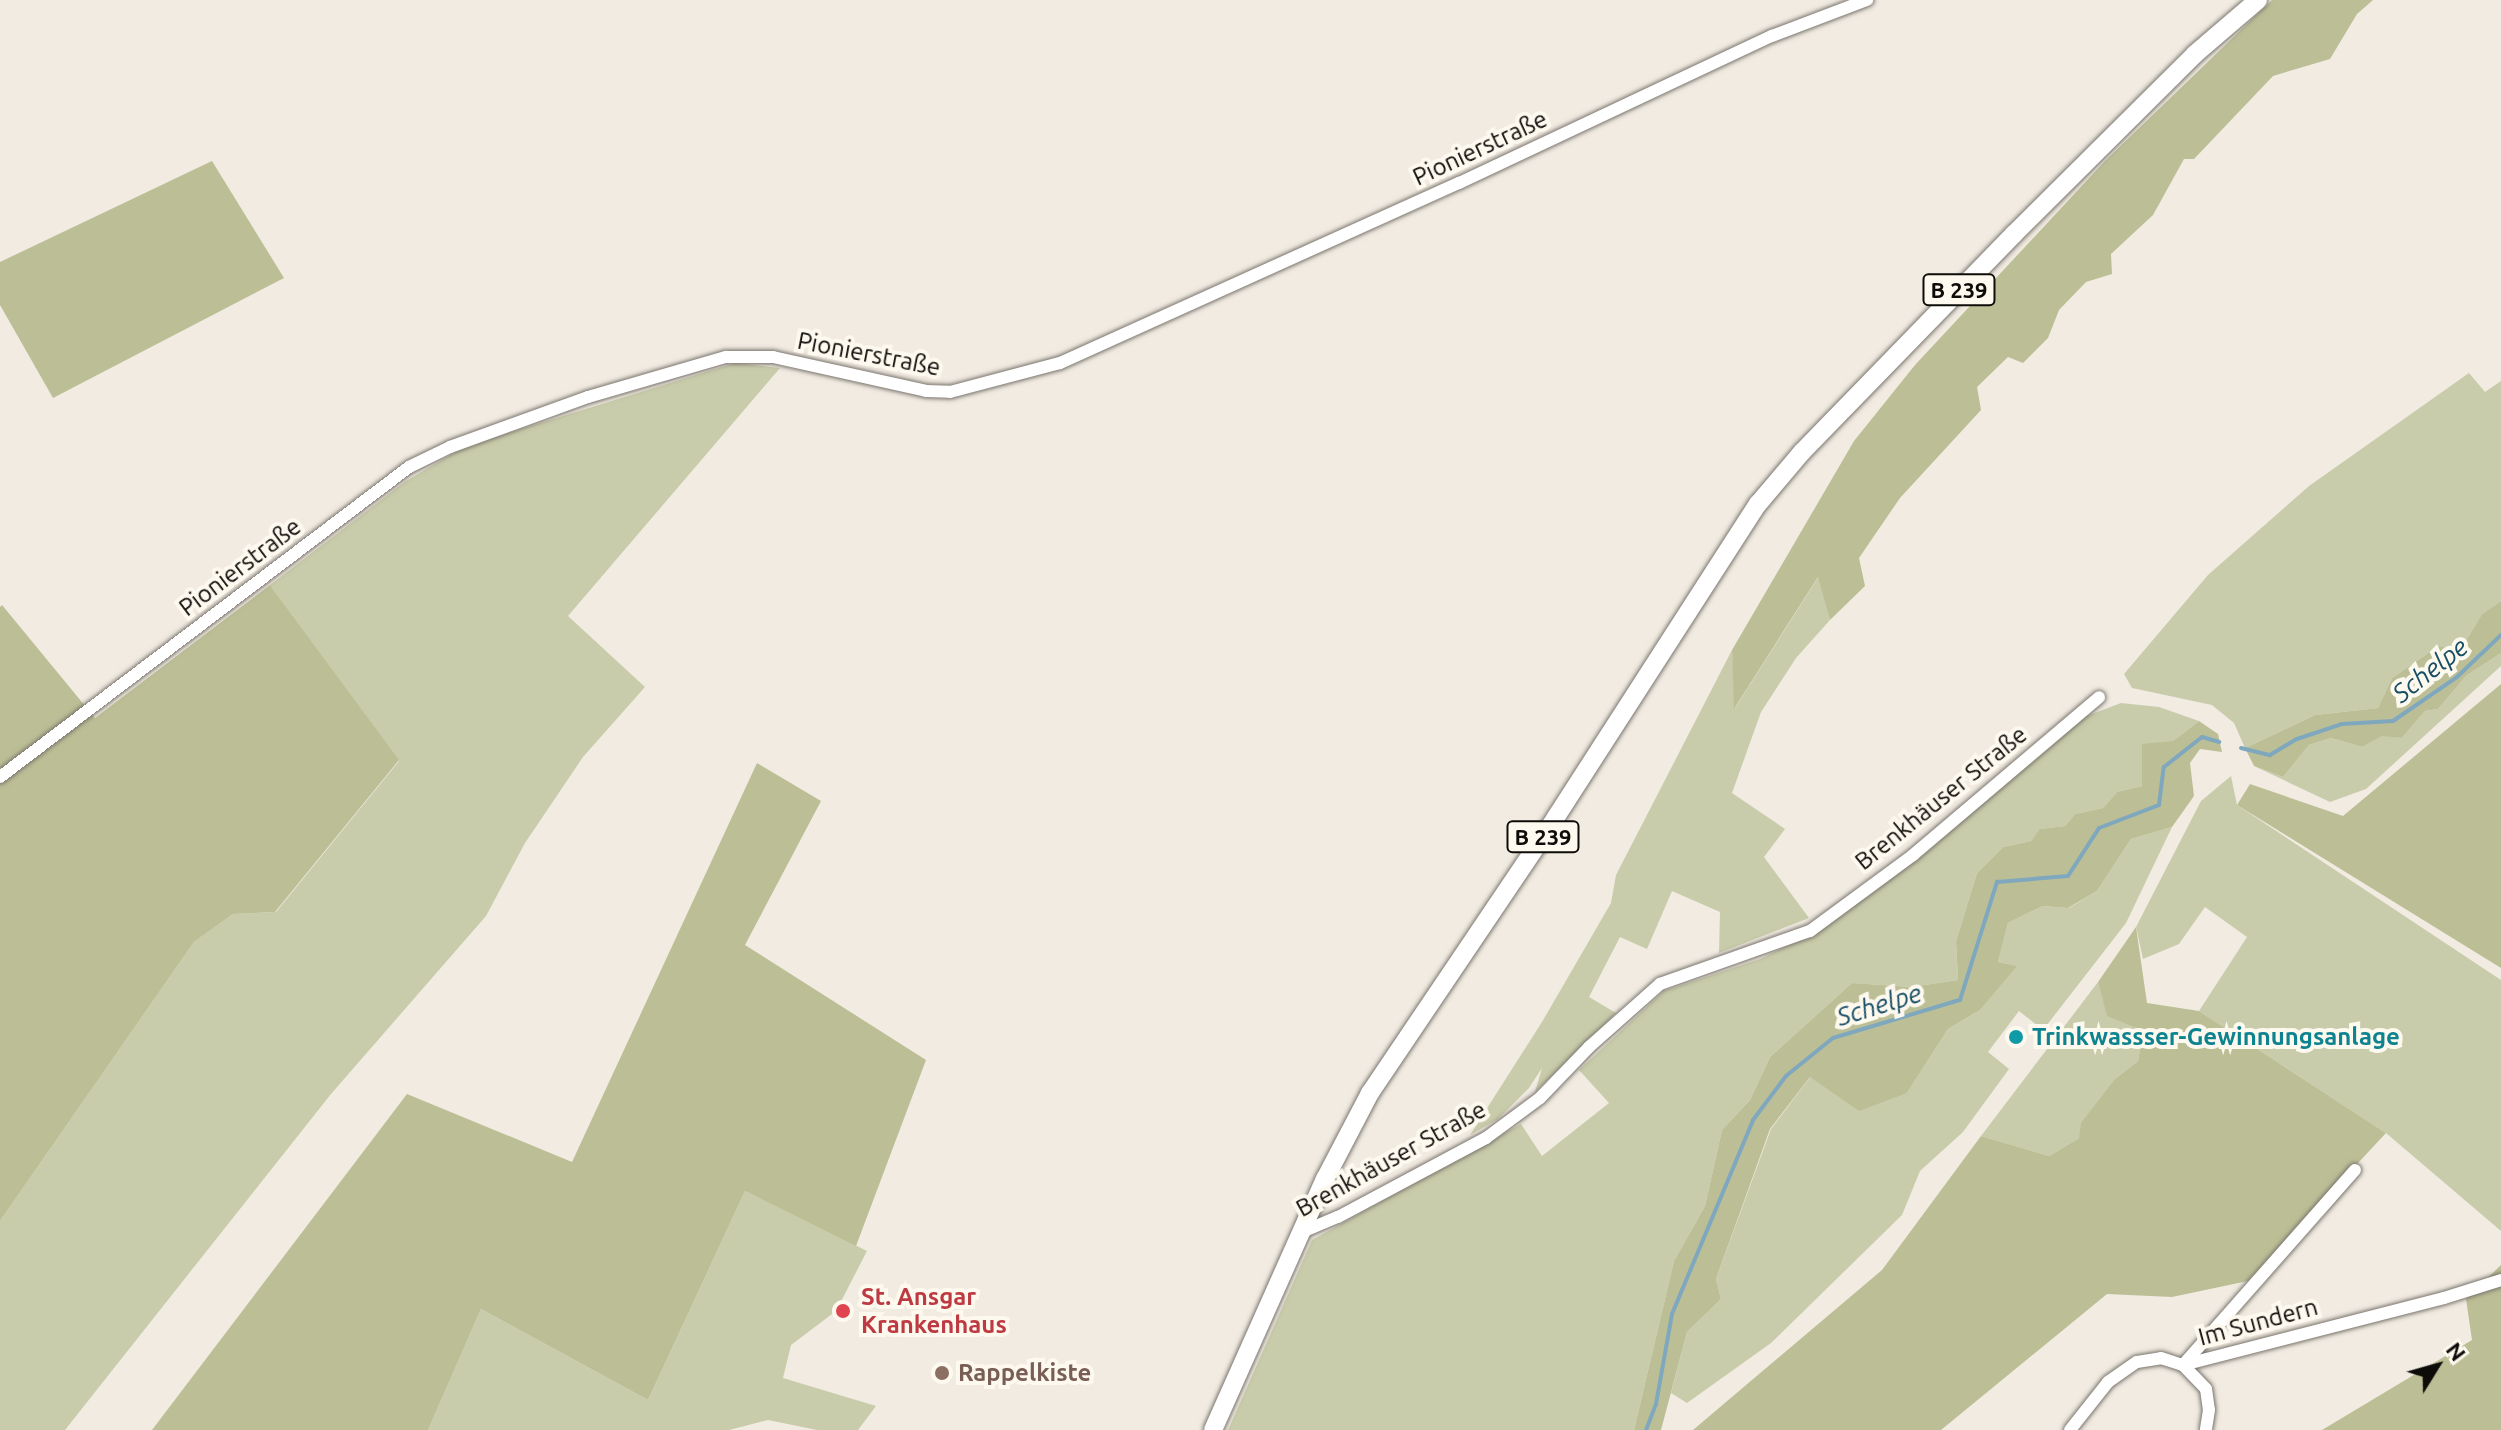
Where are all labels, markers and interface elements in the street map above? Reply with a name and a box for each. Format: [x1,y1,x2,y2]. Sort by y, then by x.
street label: Pionierstraße [1408,104,1552,192]
road number: B 239 [1921,272,1997,308]
street label: Pionierstraße [795,326,943,382]
street label: Pionierstraße [173,512,307,622]
water label: Schelpe [2386,631,2474,709]
street label: Brenkhäuser Straße [1849,720,2033,876]
road number: B 239 [1505,819,1581,855]
water label: Schelpe [1833,977,1925,1033]
place label: Trinkwassser-Gewinnungsanlage [2032,1023,2400,1051]
marker: Trinkwassser-Gewinnungsanlage [2007,1028,2025,1046]
street label: Brenkhäuser Straße [1291,1095,1491,1223]
place label: St. Ansgar Krankenhaus [861,1283,1007,1339]
street label: Im Sundern [2195,1292,2321,1352]
marker: St. Ansgar Krankenhaus [832,1300,854,1322]
north arrow [2397,1326,2477,1406]
text: N [2442,1337,2471,1365]
place label: Rappelkiste [958,1359,1091,1387]
marker: Rappelkiste [933,1364,951,1382]

